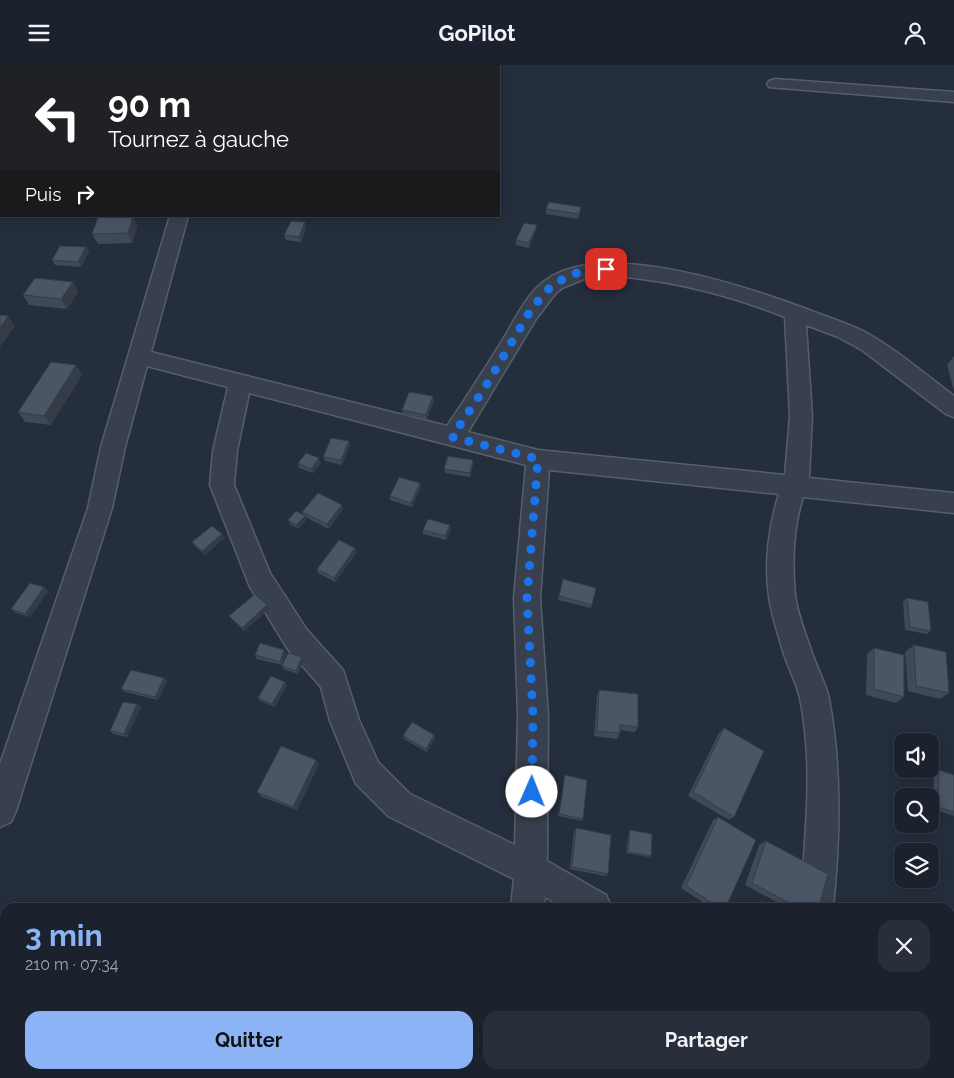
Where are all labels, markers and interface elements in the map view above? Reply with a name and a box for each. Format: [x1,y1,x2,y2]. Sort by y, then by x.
icon: menu [25,19,53,47]
icon: person [901,19,929,47]
text: GoPilot [439,20,515,46]
text: 90 m [108,84,191,125]
icon: left [25,85,90,150]
text: Tournez à gauche [108,126,289,152]
icon: right [71,180,99,208]
text: Puis [25,183,61,205]
pin [585,248,627,290]
icon: arrive [592,255,620,283]
map controls [894,733,939,888]
button: sound [894,733,939,778]
position arrow [505,765,557,817]
button: search [894,788,939,833]
button: layers [894,843,939,888]
text: 3 min [25,918,103,953]
button: close [878,920,930,972]
text: 210 m · 07:34 [25,955,118,974]
button: Quitter [25,1011,473,1069]
button: Partager [483,1011,930,1069]

